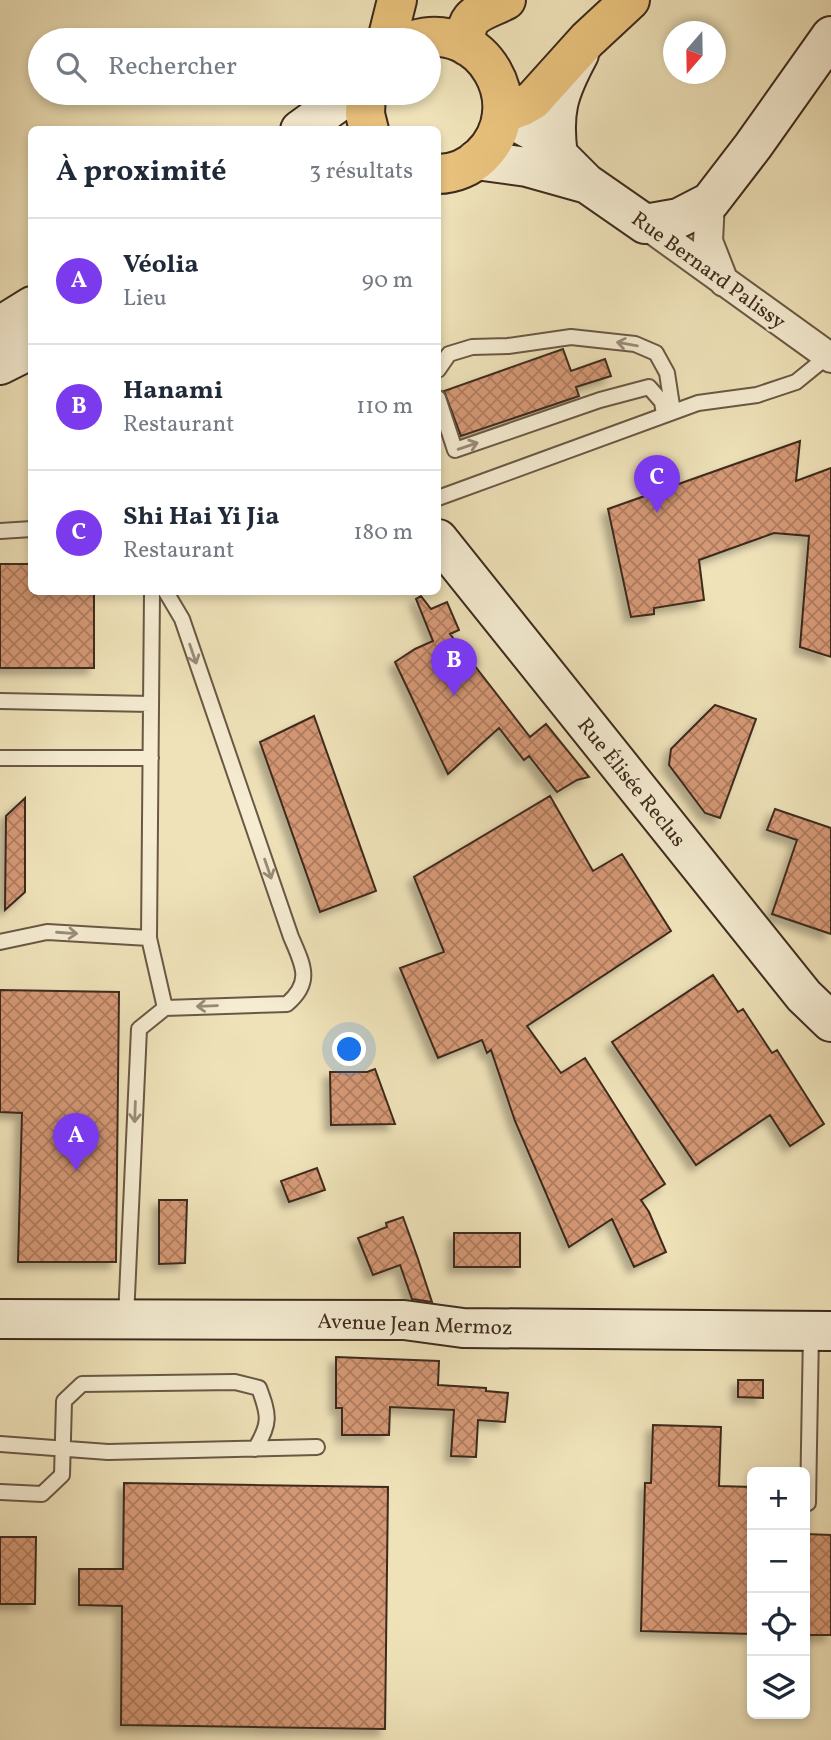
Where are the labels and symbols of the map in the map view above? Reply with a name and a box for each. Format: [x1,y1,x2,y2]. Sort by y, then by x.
north arrow [663,21,726,84]
street label: Rue Bernard Palissy [625,205,792,337]
one-way arrow [616,337,639,350]
one-way arrow [456,439,478,451]
pin: C [634,455,680,513]
pin: B [431,638,477,696]
one-way arrow [188,642,200,664]
street label: Rue Élisée Reclus [570,712,692,854]
one-way arrow [263,857,275,879]
one-way arrow [55,927,78,940]
one-way arrow [195,1000,218,1013]
your location [332,1032,366,1066]
one-way arrow [129,1101,142,1124]
pin: A [53,1113,99,1171]
street label: Avenue Jean Mermoz [317,1308,513,1343]

